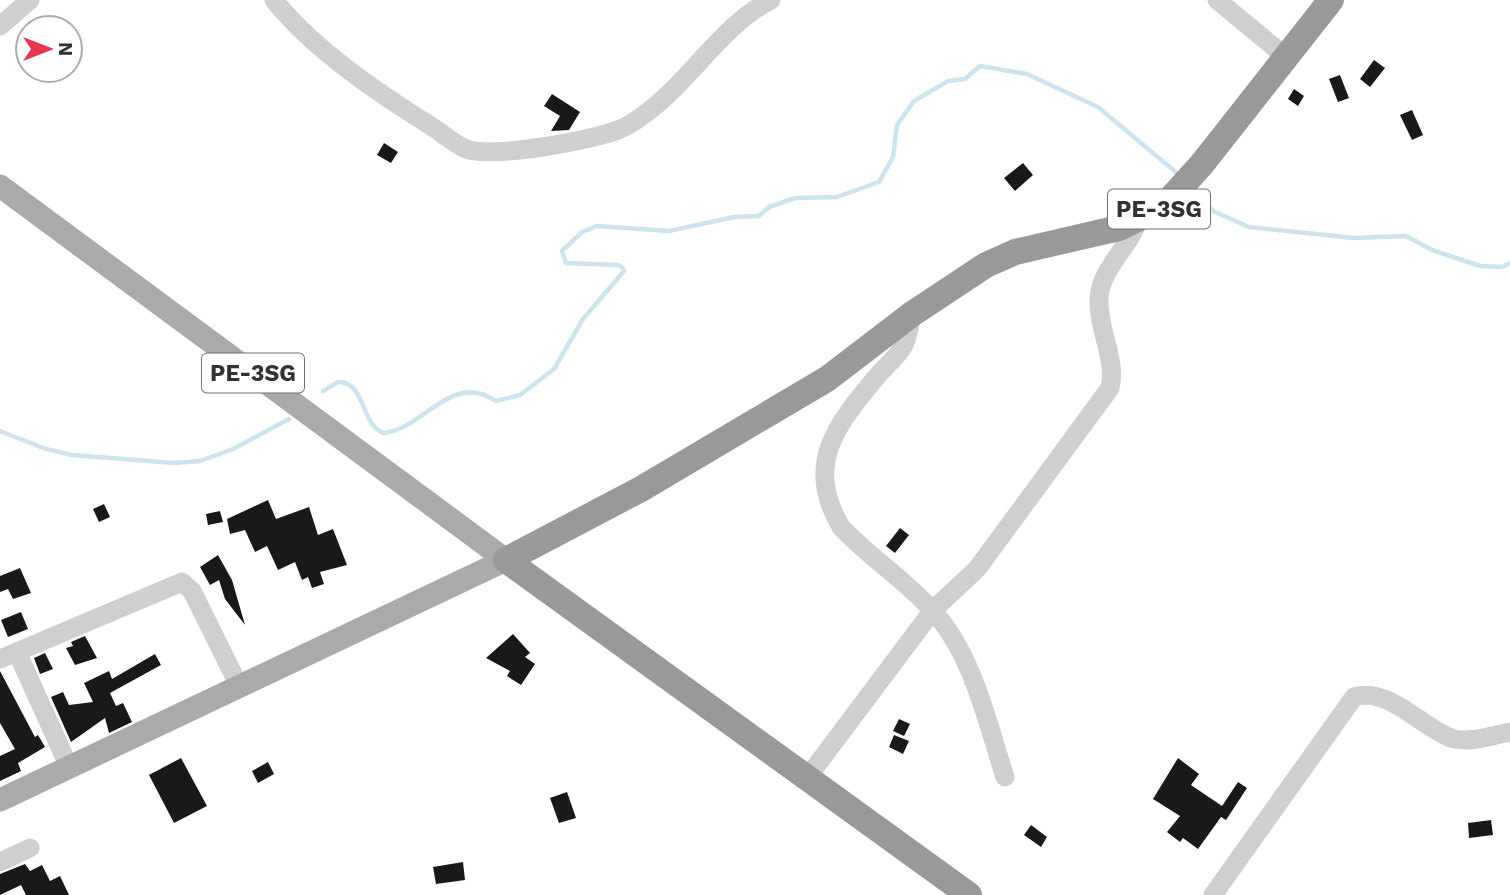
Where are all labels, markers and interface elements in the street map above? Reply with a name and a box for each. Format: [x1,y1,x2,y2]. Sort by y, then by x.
north arrow [14,14,84,84]
text: N [54,42,77,56]
road number: PE-3SG [1108,190,1210,229]
road number: PE-3SG [202,354,304,392]

